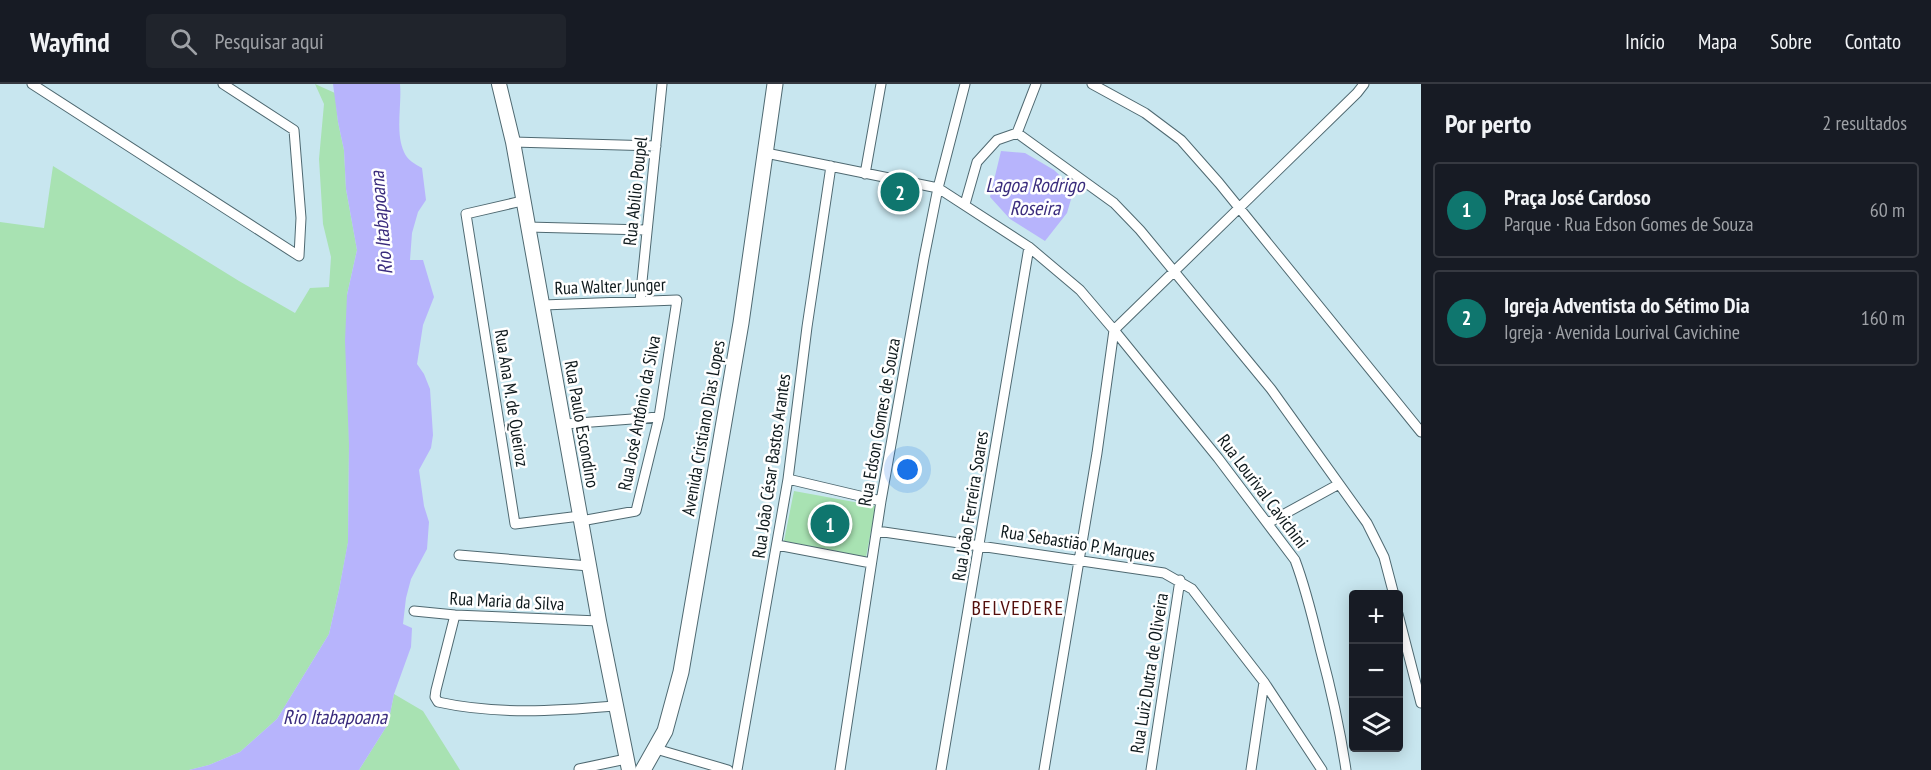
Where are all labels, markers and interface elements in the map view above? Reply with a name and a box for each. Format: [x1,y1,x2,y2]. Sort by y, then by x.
search box [146,14,566,68]
text: Wayfind [30,23,110,60]
icon: search [167,25,200,58]
text: Pesquisar aqui [215,27,324,55]
text: Início [1625,28,1665,55]
text: Mapa [1698,28,1737,55]
text: Sobre [1770,28,1812,55]
text: Contato [1845,28,1901,55]
text: Por perto [1445,107,1531,140]
text: 2 resultados [1822,110,1907,136]
street label: Rua Abílio Poupel [618,135,652,247]
water label: Rio Itabapoana [363,169,398,276]
pin: 2 [880,170,920,214]
water label: Lagoa Rodrigo Roseira [986,172,1086,221]
text: Praça José Cardoso [1504,183,1651,211]
text: 1 [1462,197,1471,223]
text: 60 m [1870,197,1905,223]
text: Parque · Rua Edson Gomes de Souza [1504,211,1753,237]
street label: Rua Walter Junger [554,273,666,299]
text: Igreja Adventista do Sétimo Dia [1504,291,1750,319]
text: 2 [1462,305,1471,331]
text: 160 m [1861,305,1905,331]
text: Igreja · Avenida Lourival Cavichine [1504,319,1740,345]
street label: Rua Ana M. de Queiroz [490,328,534,468]
street label: Rua José Antônio da Silva [613,333,665,493]
street label: Rua Edson Gomes de Souza [853,336,905,508]
street label: Avenida Cristiano Dias Lopes [676,338,730,518]
street label: Rua Paulo Escondino [559,359,605,490]
street label: Rua João César Bastos Arantes [747,372,795,560]
street label: Rua João Ferreira Soares [947,429,993,583]
street label: Rua Lourival Cavichini [1213,429,1313,553]
your location [893,455,922,484]
pin: 1 [810,502,850,546]
street label: Rua Sebastião P. Marques [999,519,1157,567]
street label: Rua Maria da Silva [449,587,565,615]
map controls [1349,590,1403,752]
button: + [1349,590,1403,644]
street label: Rua Luiz Dutra de Oliveira [1125,591,1173,755]
district label: BELVEDERE [971,595,1065,621]
button: − [1349,644,1403,698]
button: layers [1349,698,1403,752]
water label: Rio Itabapoana [283,704,388,730]

